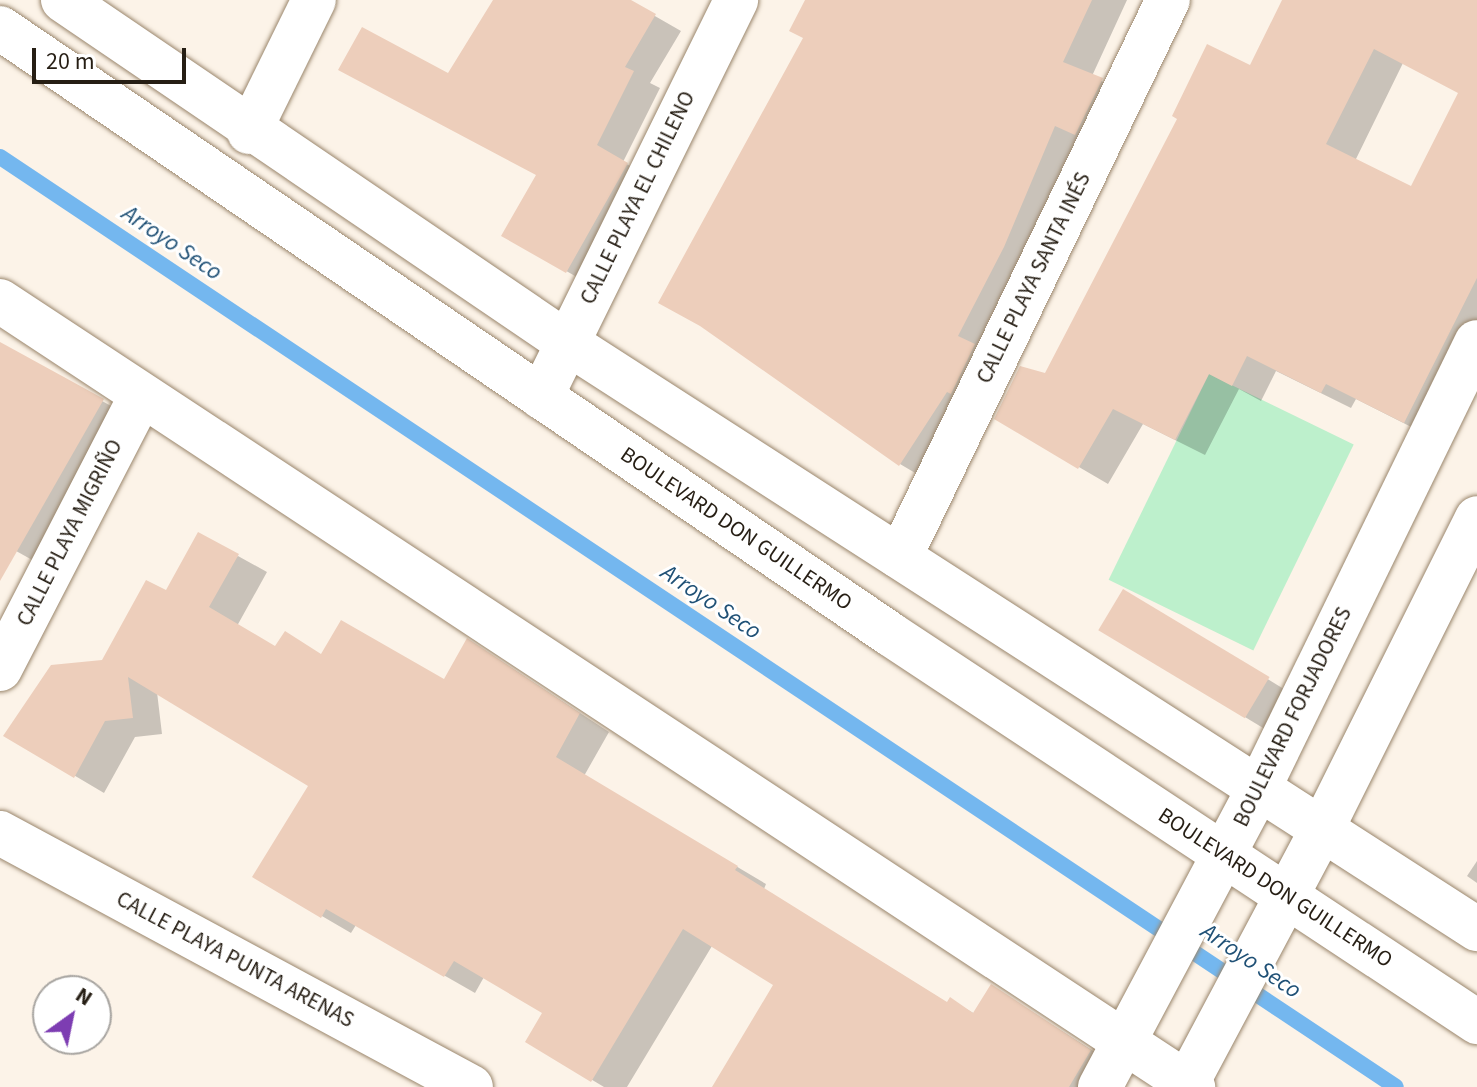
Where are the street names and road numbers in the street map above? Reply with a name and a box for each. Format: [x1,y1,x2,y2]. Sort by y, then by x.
street label: CALLE PLAYA EL CHILENO [575,87,701,309]
street label: CALLE PLAYA SANTA INÉS [971,168,1097,388]
street label: CALLE PLAYA MIGRIÑO [12,435,128,631]
street label: BOULEVARD DON GUILLERMO [615,441,857,617]
street label: BOULEVARD FORJADORES [1228,603,1358,831]
street label: BOULEVARD DON GUILLERMO [1153,802,1397,974]
street label: CALLE PLAYA PUNTA ARENAS [112,886,358,1034]

